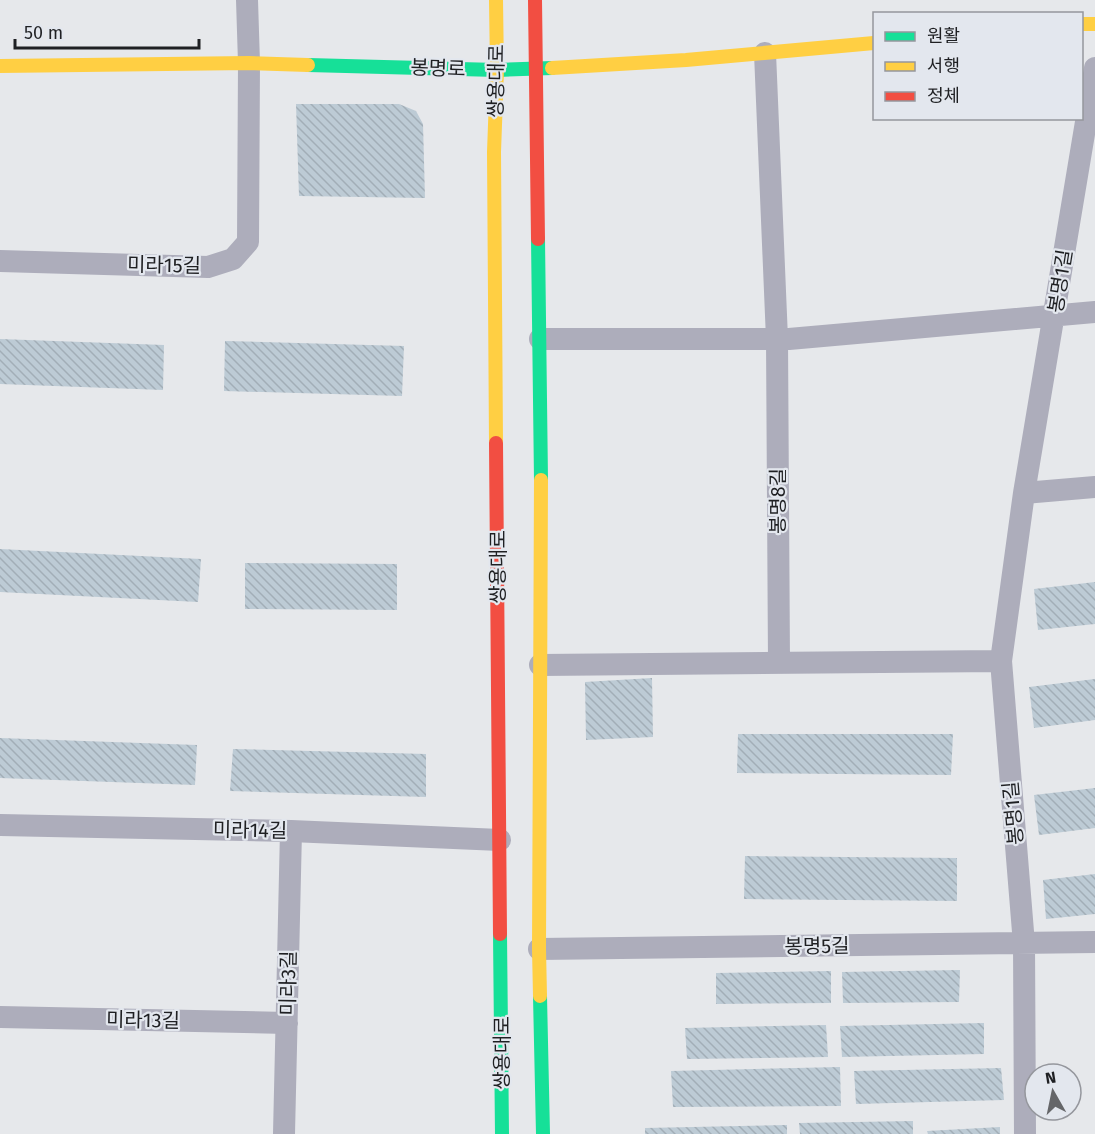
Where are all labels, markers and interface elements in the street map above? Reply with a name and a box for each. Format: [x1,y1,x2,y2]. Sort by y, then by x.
scale bar [15,12,200,50]
legend [873,12,1083,120]
text: 50 m [24,22,63,44]
text: 원활 [927,25,960,47]
street label: 쌍용대로 [483,44,509,118]
street label: 봉명로 [410,55,466,81]
text: 서행 [927,55,960,77]
text: 정체 [927,85,960,107]
street label: 봉명1길 [1043,248,1077,314]
street label: 미라15길 [127,252,201,278]
street label: 봉명8길 [766,468,790,534]
street label: 쌍용대로 [486,530,510,604]
street label: 봉명1길 [998,780,1028,846]
street label: 미라14길 [213,817,287,843]
street label: 봉명5길 [784,933,850,959]
street label: 미라3길 [275,950,301,1016]
street label: 미라13길 [106,1007,180,1033]
street label: 쌍용대로 [490,1016,514,1090]
north arrow [1023,1062,1083,1122]
text: N [1044,1067,1057,1088]

